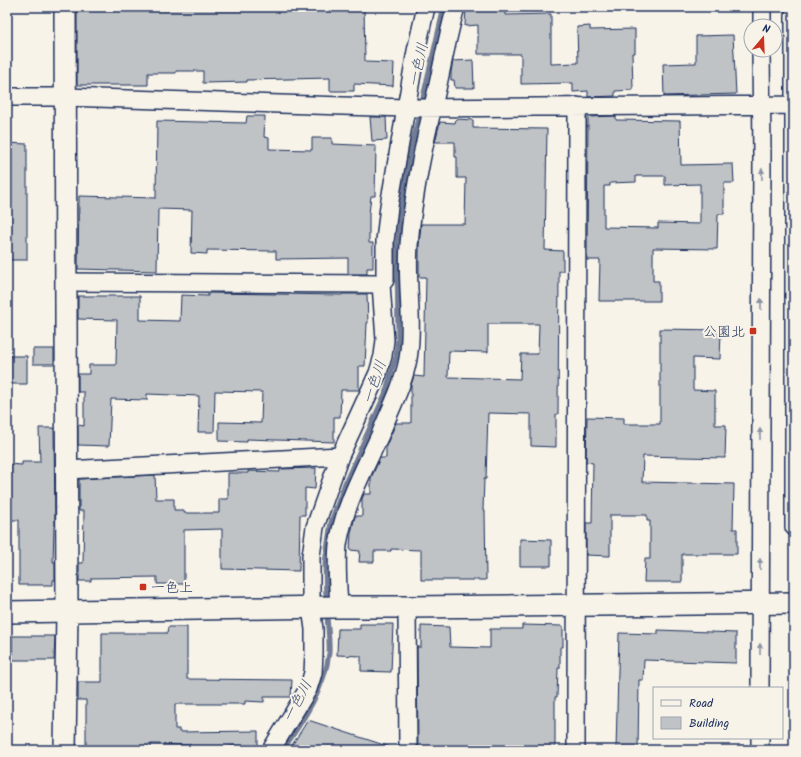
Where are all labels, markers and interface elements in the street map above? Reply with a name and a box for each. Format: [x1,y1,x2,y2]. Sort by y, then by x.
north arrow [743,18,783,58]
text: N [760,20,772,39]
water label: 一色川 [402,41,436,90]
one-way arrow [759,167,765,180]
one-way arrow [758,297,764,310]
place label: 公園北 [703,321,745,343]
marker: 公園北 [748,326,758,336]
water label: 一色川 [356,357,394,408]
one-way arrow [757,428,764,440]
one-way arrow [757,557,763,570]
place label: 一色上 [151,577,193,599]
marker: 一色上 [138,582,148,592]
one-way arrow [757,642,763,655]
water label: 一色川 [277,676,319,727]
legend [653,687,783,739]
text: Road [689,694,714,713]
text: Building [689,714,729,733]

